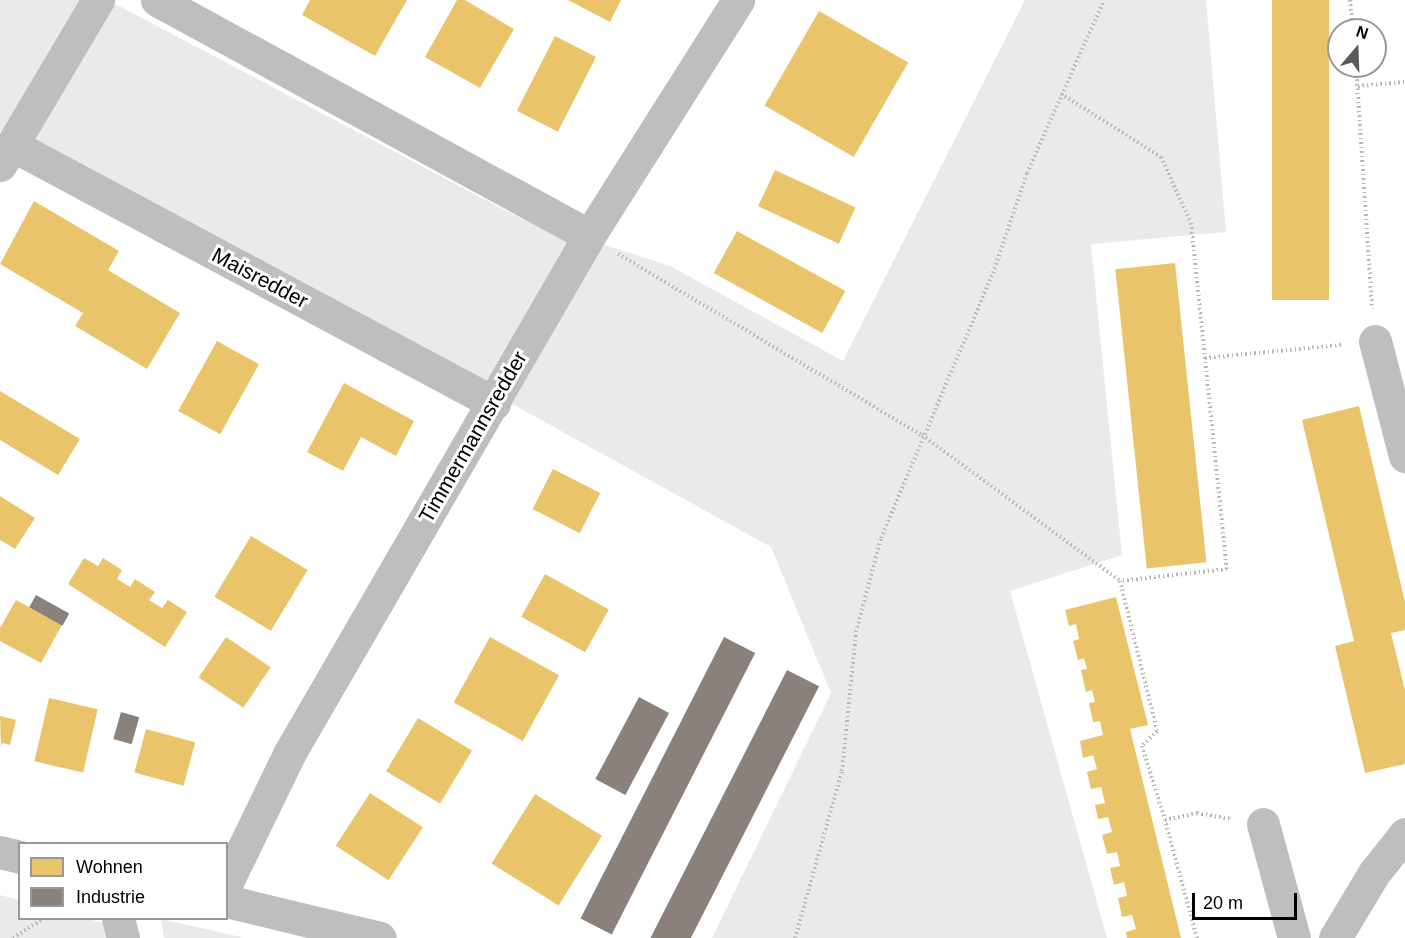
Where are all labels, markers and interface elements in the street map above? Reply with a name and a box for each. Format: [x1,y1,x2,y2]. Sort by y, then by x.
north arrow [1327,18,1387,78]
text: N [1354,22,1371,42]
street label: Maisredder [208,242,312,314]
street label: Timmermannsredder [414,347,532,527]
legend [18,842,228,920]
text: Wohnen [76,857,143,877]
scale bar [1195,881,1300,919]
text: Industrie [76,887,145,907]
text: 20 m [1203,893,1243,913]

